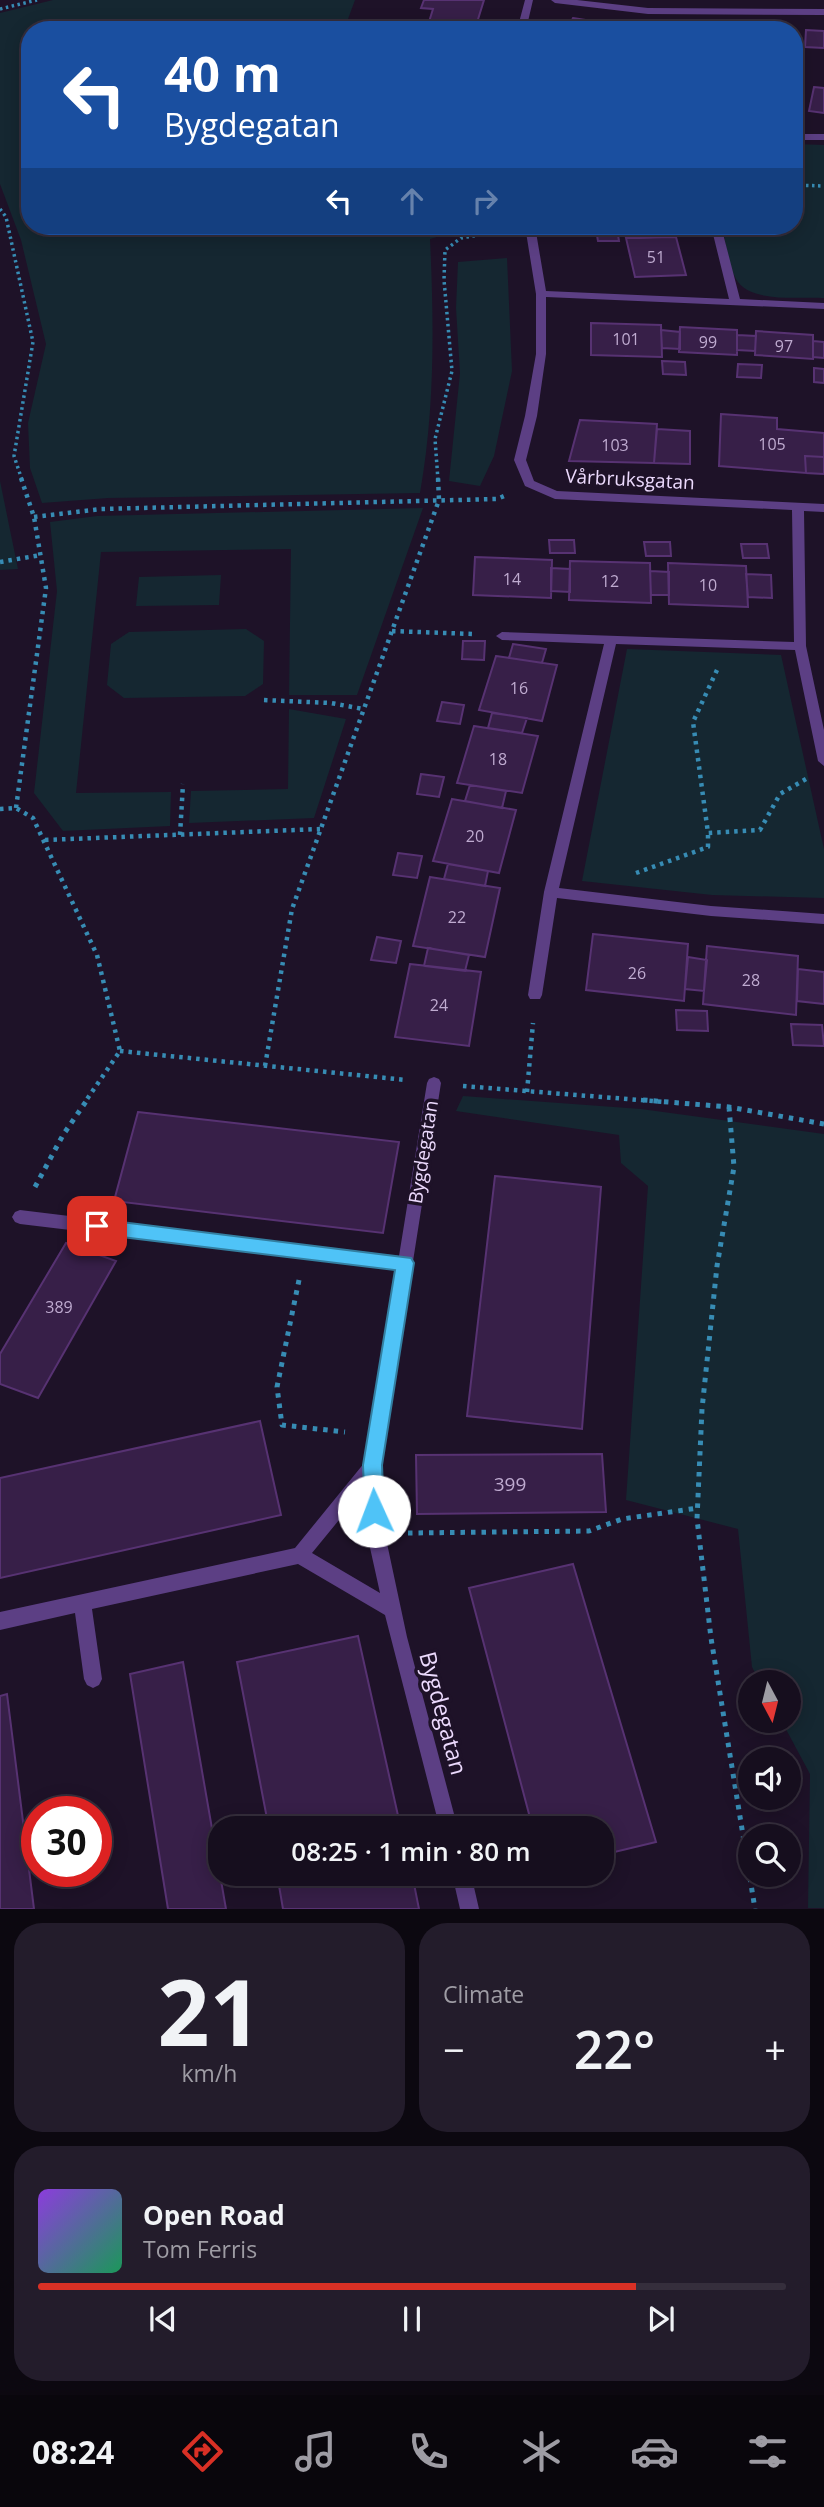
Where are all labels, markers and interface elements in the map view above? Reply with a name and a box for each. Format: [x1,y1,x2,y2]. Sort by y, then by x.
text: 40 m [164,40,281,106]
icon: left [49,49,140,140]
text: Bygdegatan [164,103,340,146]
icon: left [320,182,358,220]
icon: ahead [393,182,431,220]
icon: right [466,182,504,220]
house number: 51 [647,246,665,268]
house number: 101 [612,328,640,350]
house number: 99 [699,331,717,353]
house number: 97 [775,335,793,357]
house number: 105 [758,433,786,455]
house number: 103 [601,434,629,456]
street label: Vårbruksgatan [565,463,695,495]
house number: 14 [503,568,521,590]
house number: 12 [601,570,619,592]
house number: 10 [699,574,717,596]
house number: 16 [510,677,528,699]
house number: 18 [489,748,507,770]
house number: 20 [466,825,484,847]
house number: 22 [448,906,466,928]
house number: 26 [628,962,646,984]
house number: 28 [742,969,760,991]
house number: 24 [430,994,448,1016]
street label: Bygdegatan [402,1098,444,1206]
pin [67,1196,127,1256]
icon: arrive [78,1207,116,1245]
house number: 389 [45,1296,73,1318]
house number: 399 [494,1471,526,1497]
position arrow [337,1474,411,1548]
street label: Bygdegatan [412,1648,476,1778]
north arrow [738,1670,802,1732]
map controls [738,1670,801,1887]
button: sound [738,1747,801,1810]
speed limit sign: 30 [21,1796,112,1887]
button: search [738,1824,801,1887]
text: 08:25 · 1 min · 80 m [291,1833,531,1869]
text: 21 [157,1949,262,2073]
text: Climate [443,1978,524,2010]
text: 22° [574,2013,655,2084]
text: − [443,2023,465,2075]
text: + [764,2023,786,2075]
text: km/h [182,2057,237,2089]
text: Open Road [143,2197,285,2233]
text: Tom Ferris [143,2233,257,2265]
icon: previous [144,2300,182,2338]
icon: pause [393,2300,431,2338]
icon: next [642,2300,680,2338]
icon: directions [178,2427,227,2476]
icon: music [291,2427,340,2476]
icon: phone [404,2427,453,2476]
icon: climate [517,2427,566,2476]
icon: car [630,2427,679,2476]
icon: filters [743,2427,792,2476]
text: 08:24 [32,2430,114,2473]

